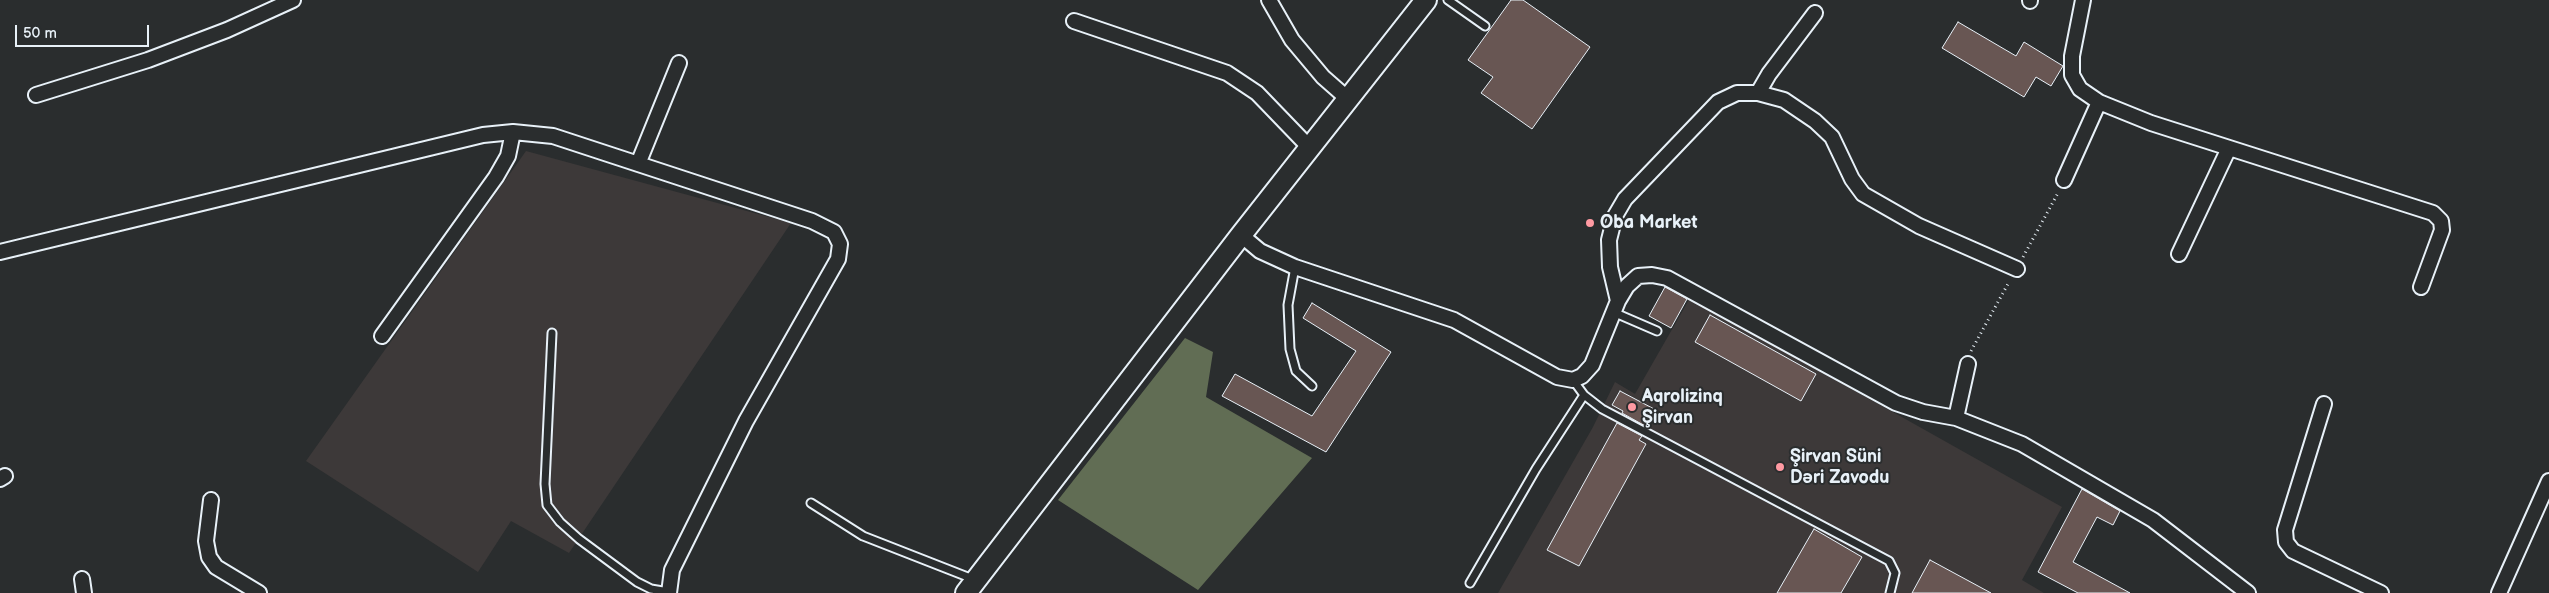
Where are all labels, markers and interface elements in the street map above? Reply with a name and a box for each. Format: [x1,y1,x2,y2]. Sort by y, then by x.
scale bar [18,15,151,47]
text: 50 m [23,24,57,43]
place label: Oba Market [1600,212,1697,234]
marker: Oba Market [1584,217,1596,229]
place label: Aqrolizinq Şirvan [1642,386,1723,428]
marker: Aqrolizinq Şirvan [1626,401,1638,413]
place label: Şirvan Süni Dəri Zavodu [1790,446,1889,488]
marker: Şirvan Süni Dəri Zavodu [1774,461,1786,473]

